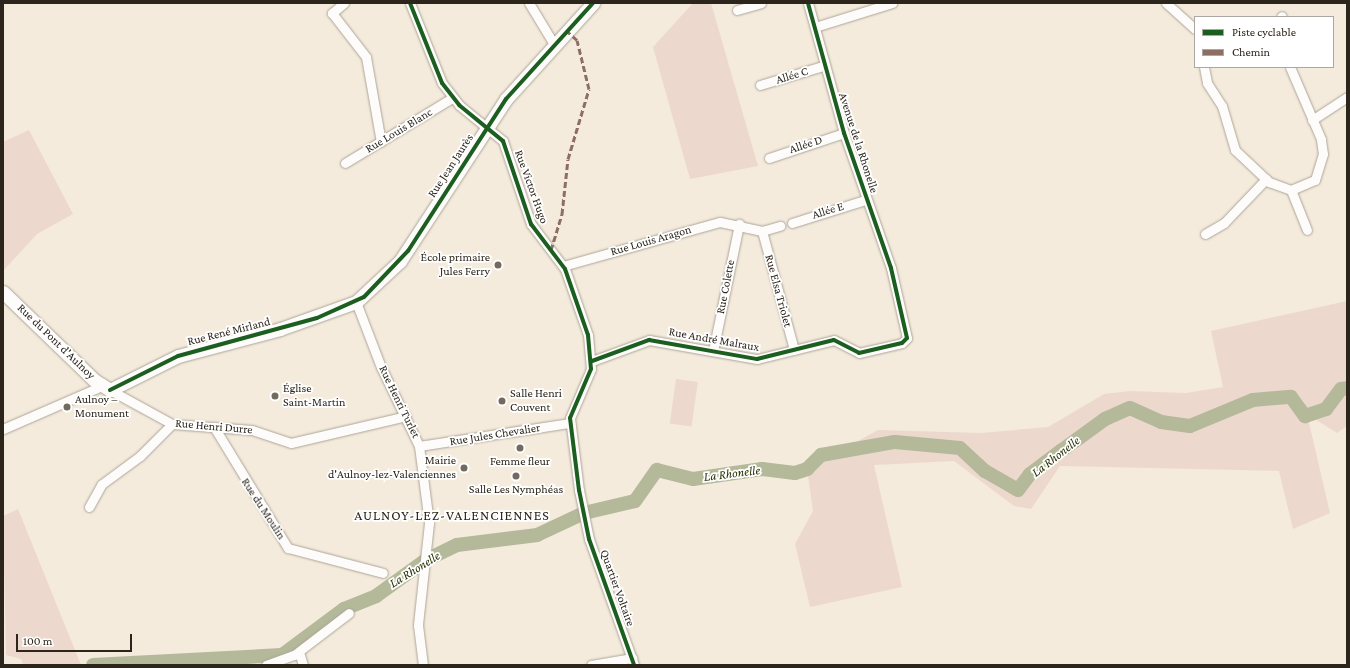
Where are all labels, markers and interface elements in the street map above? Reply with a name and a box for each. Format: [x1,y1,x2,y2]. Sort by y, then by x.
legend [1194,16,1334,68]
text: Piste cyclable [1232,25,1296,39]
text: Chemin [1232,45,1270,59]
street label: Allée C [774,64,810,88]
street label: Avenue de la Rhonelle [835,91,881,195]
street label: Rue Louis Blanc [363,105,435,157]
street label: Rue Jean Jaurès [425,131,477,201]
street label: Allée D [788,133,824,157]
street label: Rue Victor Hugo [511,148,551,226]
street label: Allée E [810,199,846,223]
street label: Rue Louis Aragon [609,223,693,259]
place label: École primaire Jules Ferry [421,251,490,279]
street label: Rue Elsa Triolet [761,253,795,329]
street label: Rue Colette [714,259,738,315]
marker: École primaire Jules Ferry [493,260,503,270]
street label: Rue du Pont d'Aulnoy [14,301,98,383]
street label: Rue René Mirland [186,315,272,349]
street label: Rue André Malraux [668,325,760,355]
street label: Rue Henri Turlet [375,363,423,441]
place label: Église Saint-Martin [283,382,345,410]
place label: Salle Henri Couvent [510,387,562,415]
marker: Église Saint-Martin [270,391,280,401]
place label: Aulnoy – Monument [75,393,129,421]
marker: Salle Henri Couvent [497,396,507,406]
marker: Aulnoy – Monument [62,402,72,412]
street label: Rue Henri Durre [175,416,253,438]
street label: Rue Jules Chevalier [449,421,541,449]
water label: La Rhonelle [1029,433,1083,481]
marker: Femme fleur [515,443,525,453]
place label: Mairie d'Aulnoy-lez-Valenciennes [328,454,456,482]
place label: Femme fleur [490,455,550,469]
marker: Mairie d'Aulnoy-lez-Valenciennes [459,463,469,473]
water label: La Rhonelle [703,463,761,485]
marker: Salle Les Nymphéas [511,471,521,481]
street label: Rue du Moulin [238,476,288,542]
place label: Salle Les Nymphéas [469,483,563,497]
district label: AULNOY-LEZ-VALENCIENNES [354,507,550,523]
water label: La Rhonelle [387,548,443,592]
street label: Quartier Voltaire [596,548,638,628]
scale bar [18,626,134,652]
text: 100 m [23,634,52,648]

